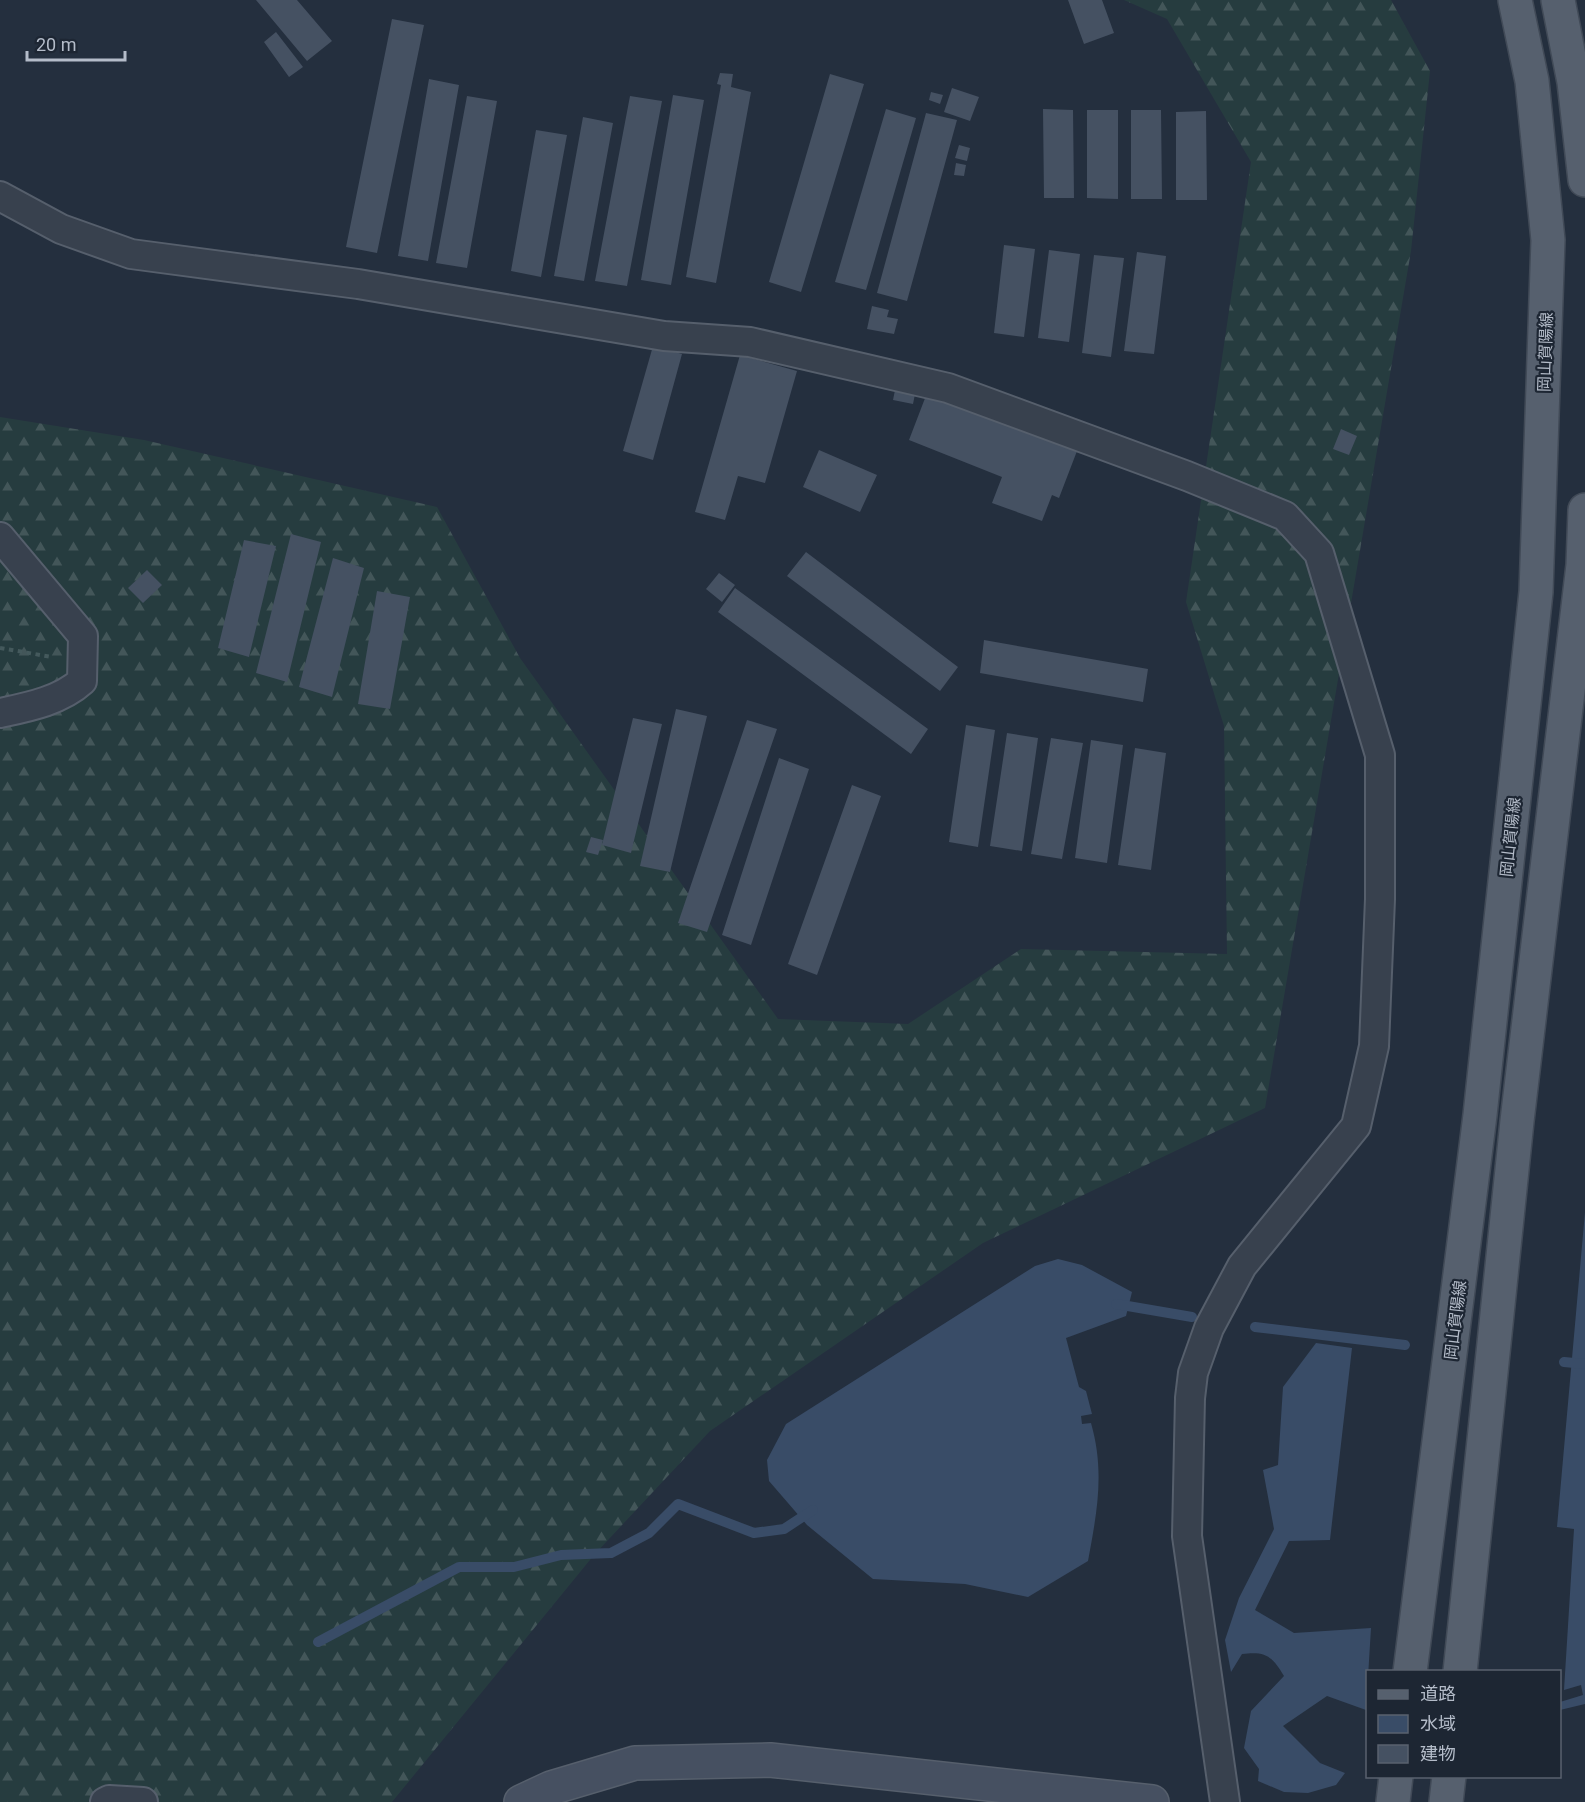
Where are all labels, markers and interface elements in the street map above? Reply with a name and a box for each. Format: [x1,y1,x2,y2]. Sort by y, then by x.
scale bar [27,24,124,62]
text: 20 m [36,34,76,55]
street label: 岡山賀陽線 [1535,312,1556,392]
street label: 岡山賀陽線 [1497,796,1524,878]
street label: 岡山賀陽線 [1441,1279,1470,1361]
legend [1366,1670,1561,1778]
text: 道路 [1420,1683,1456,1704]
text: 水域 [1420,1713,1456,1734]
text: 建物 [1420,1743,1456,1764]

